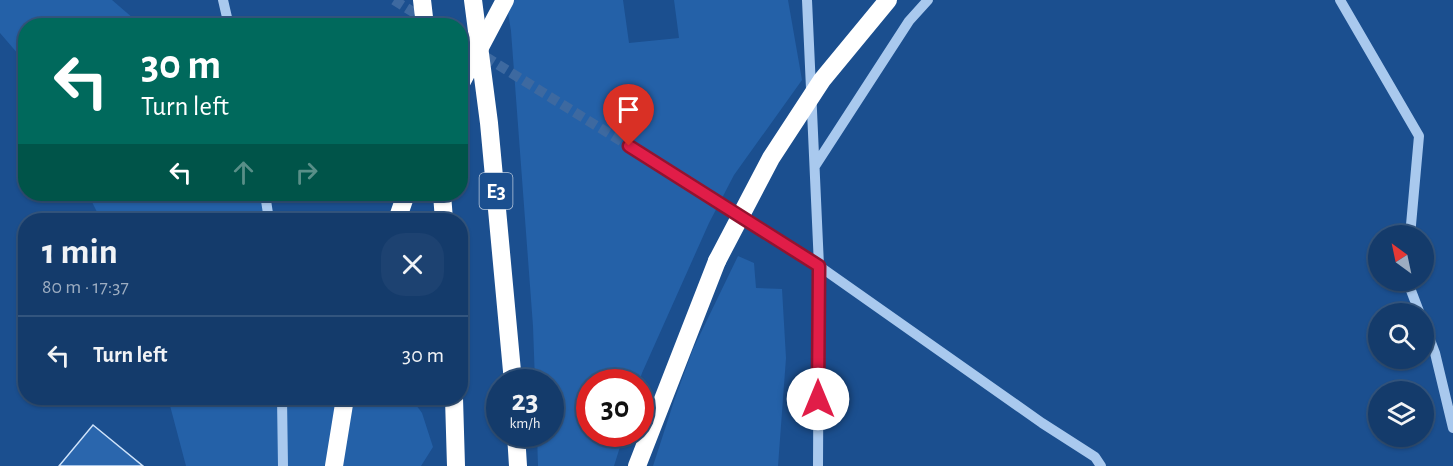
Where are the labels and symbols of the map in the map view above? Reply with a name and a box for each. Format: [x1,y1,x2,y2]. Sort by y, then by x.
pin [603,84,654,146]
road number: E3 [480,173,512,209]
north arrow [1368,225,1434,291]
position arrow [786,367,850,431]
speed limit sign: 30 [576,369,654,447]

